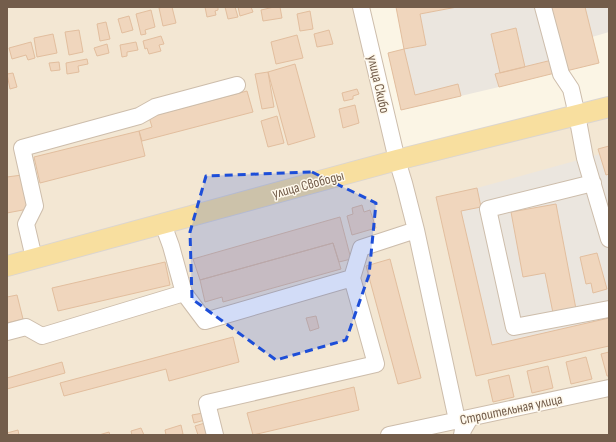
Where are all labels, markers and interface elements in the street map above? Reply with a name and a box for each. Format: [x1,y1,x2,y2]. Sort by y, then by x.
street label: улица Скибо [364,53,393,115]
street label: улица Свободы [270,167,346,202]
street label: Строительная улица [458,390,564,429]

